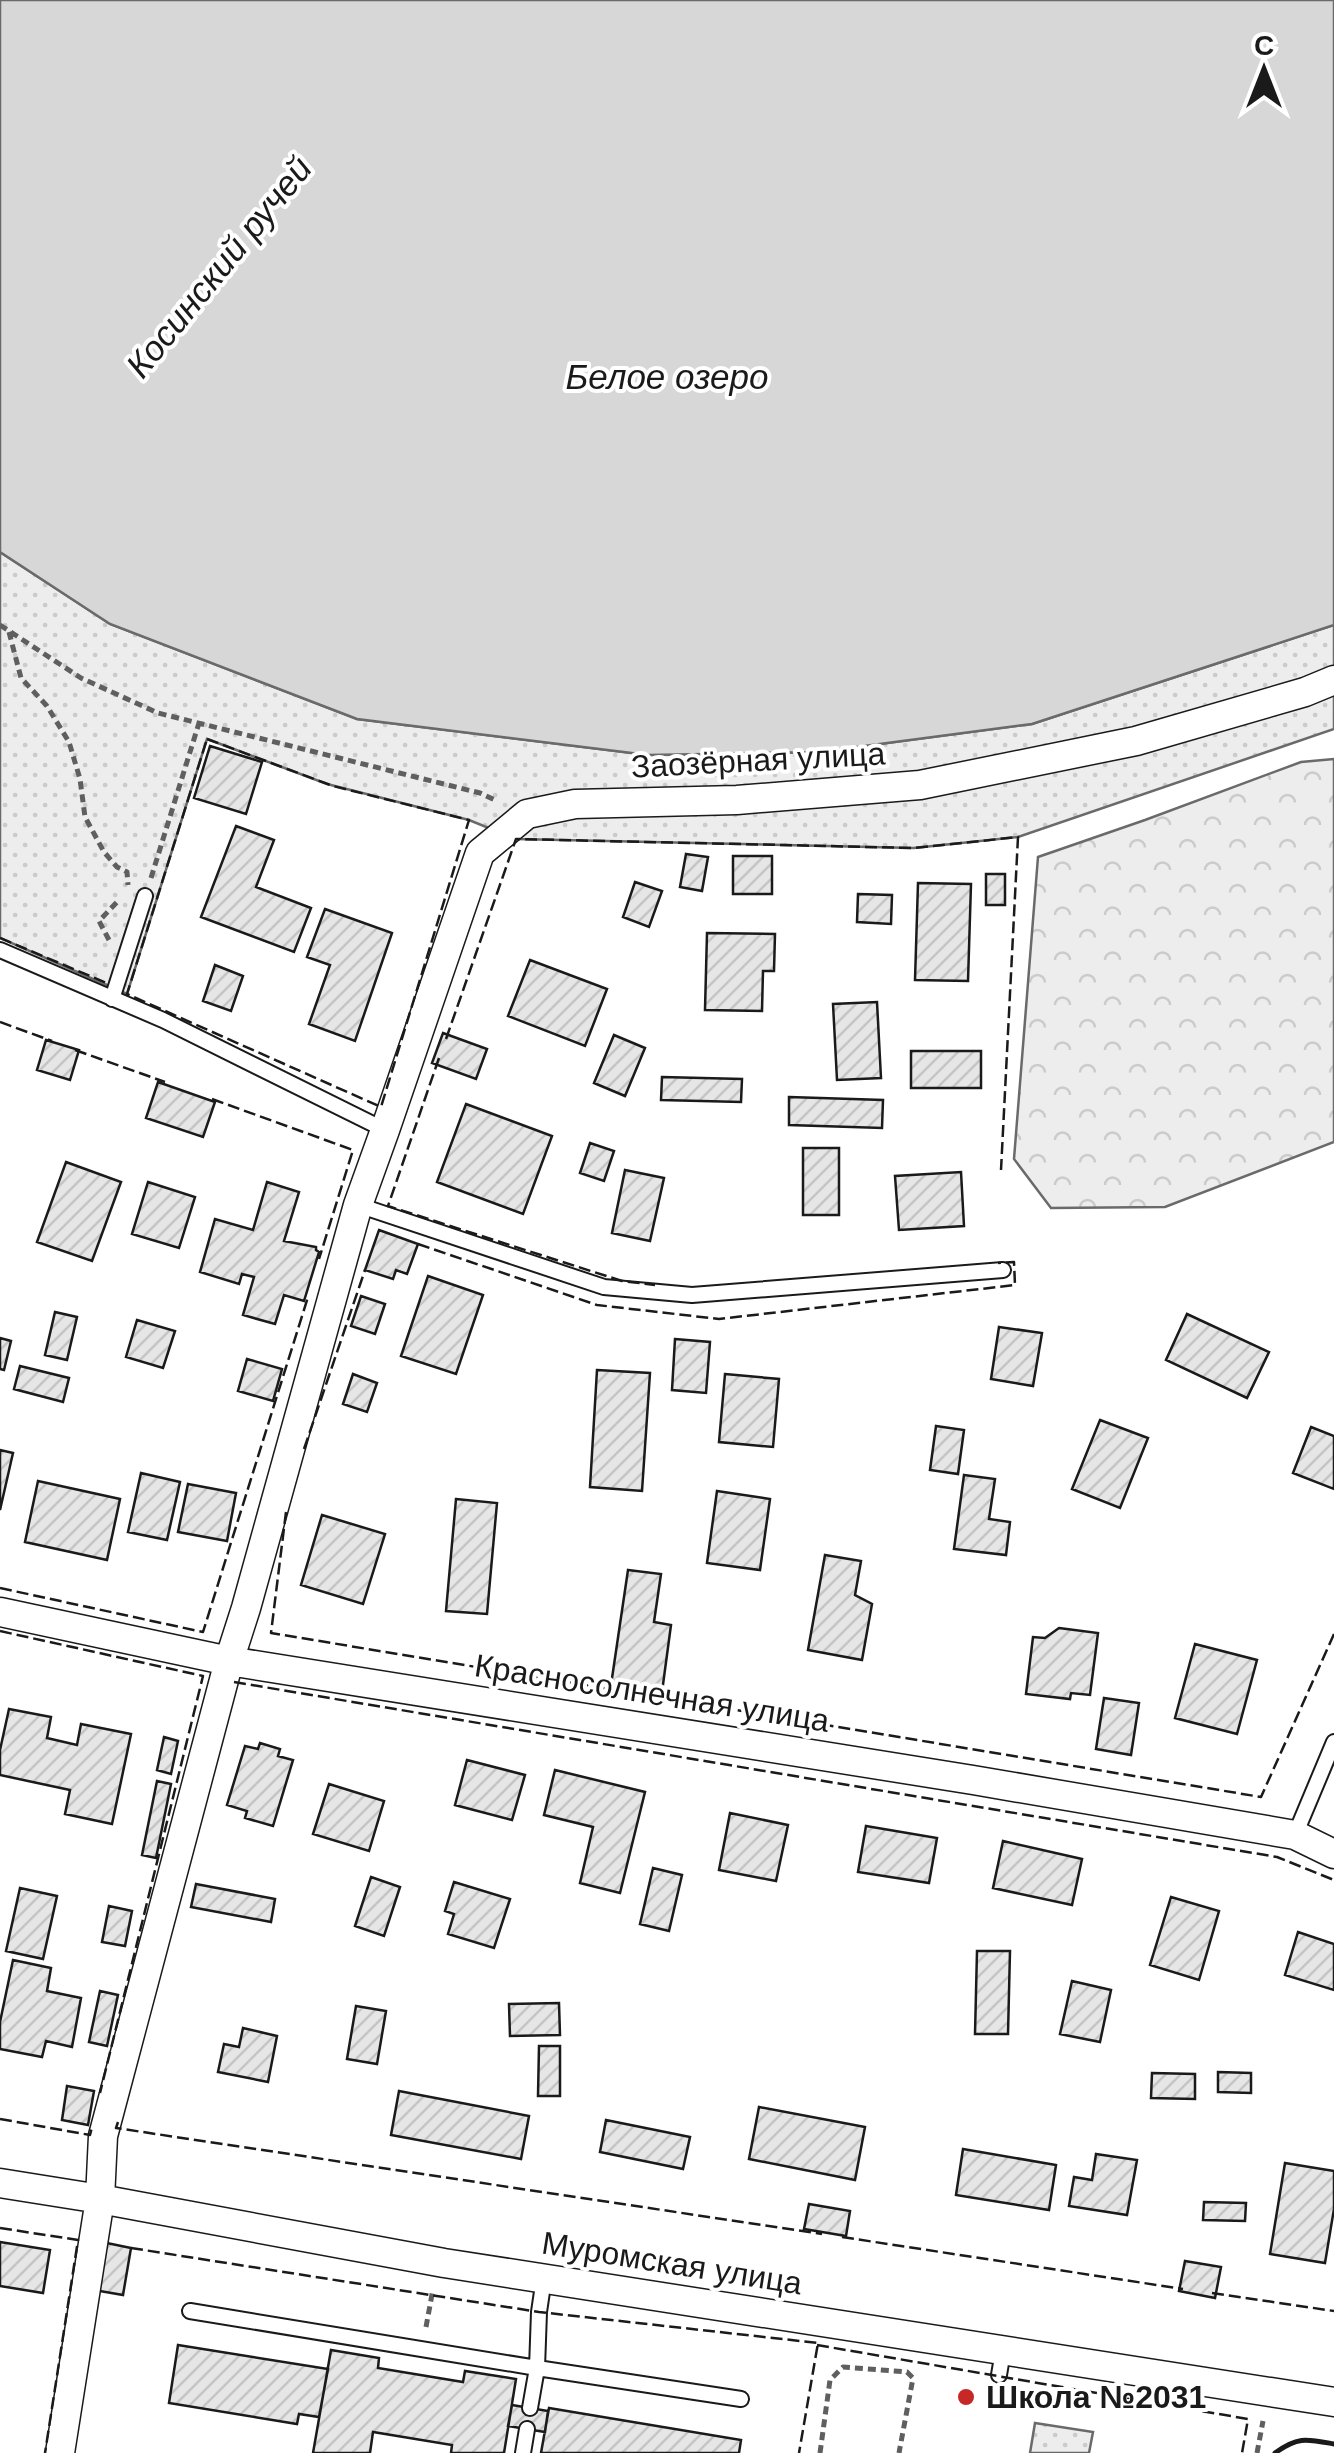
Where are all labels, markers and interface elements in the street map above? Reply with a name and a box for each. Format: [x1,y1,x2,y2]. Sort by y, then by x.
north arrow [1214,20,1314,120]
text: С [1254,30,1274,61]
water label: Косинский ручей [118,149,319,385]
water label: Белое озеро [566,357,768,396]
street label: Заозёрная улица [630,735,886,785]
street label: Красносолнечная улица [472,1647,832,1739]
street label: Муромская улица [539,2225,805,2301]
place label: Школа №2031 [986,2379,1206,2415]
marker: Школа №2031 [955,2386,977,2408]

